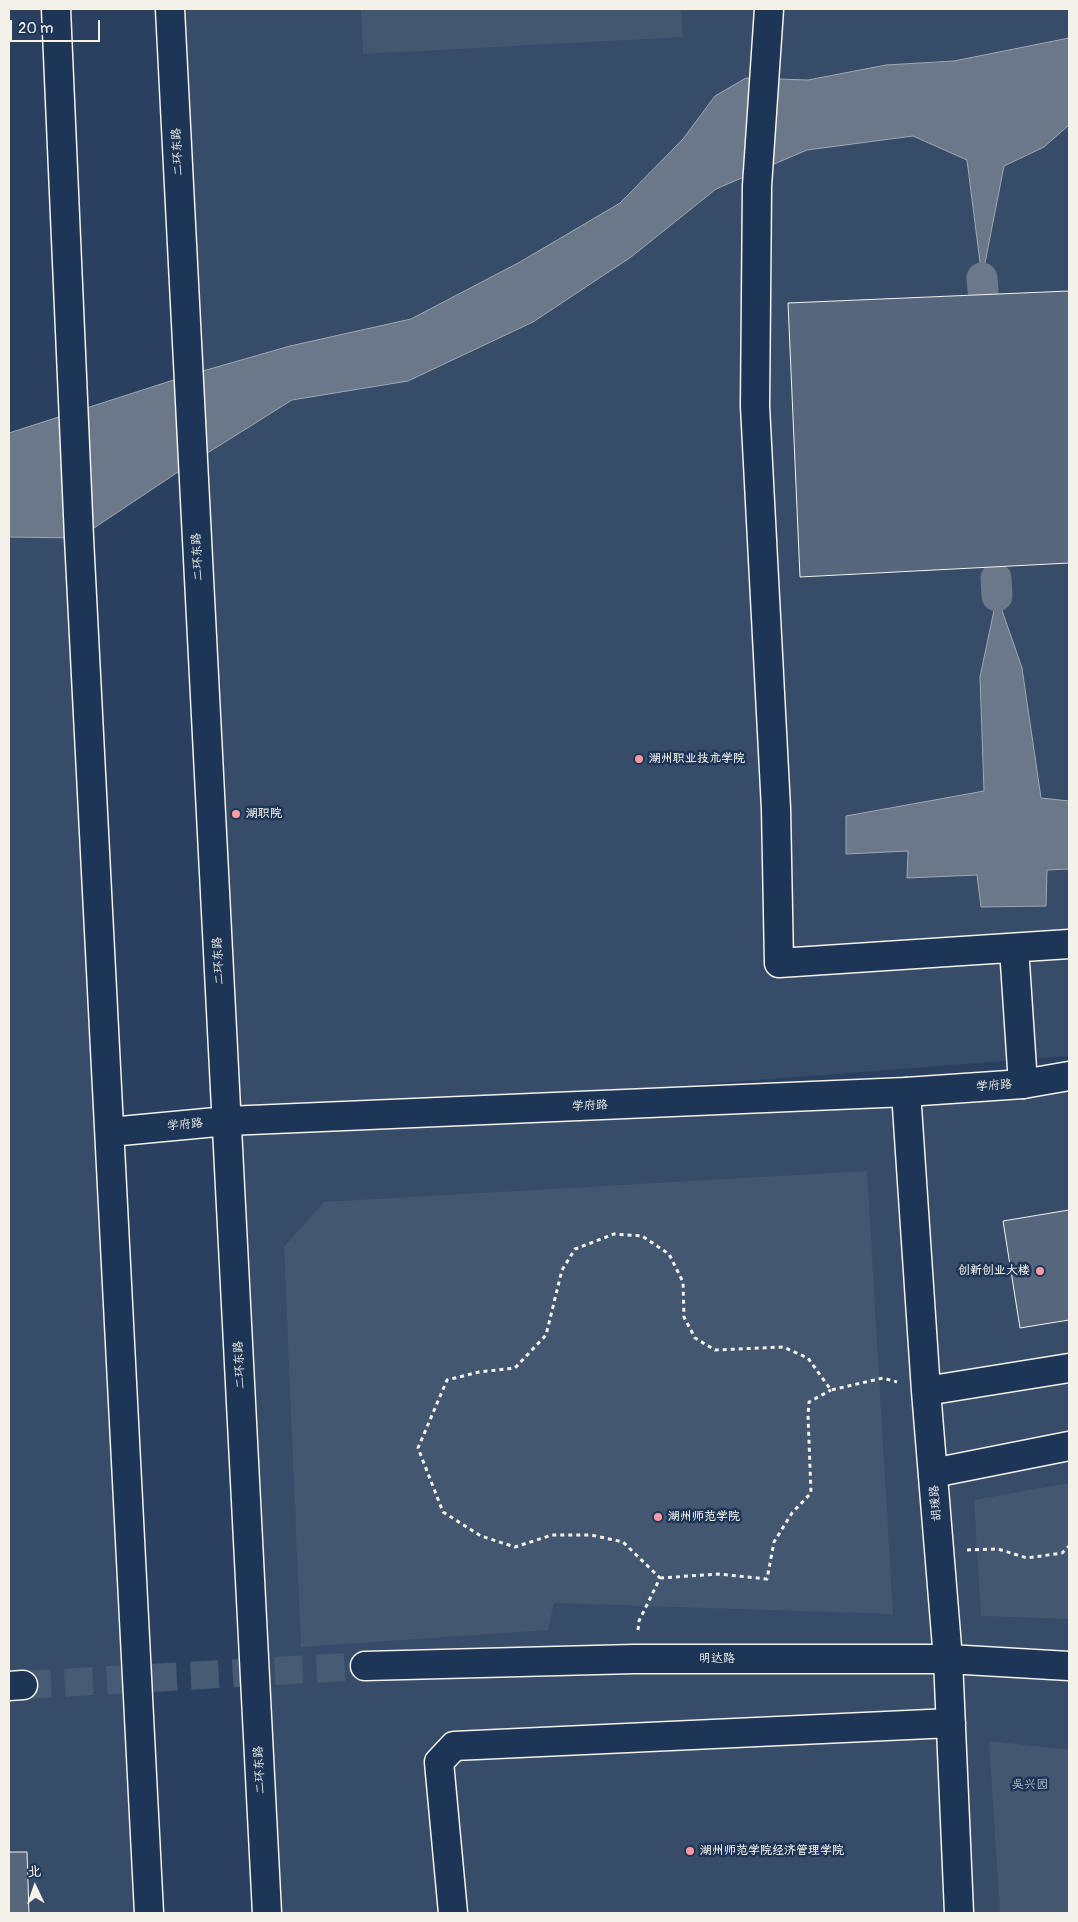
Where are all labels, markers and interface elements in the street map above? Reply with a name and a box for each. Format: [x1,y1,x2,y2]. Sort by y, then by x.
scale bar [12,10,102,42]
text: 20 m [18,19,53,38]
street label: 二环东路 [170,128,186,176]
street label: 二环东路 [190,533,206,581]
place label: 湖州职业技术学院 [649,752,745,766]
marker: 湖州职业技术学院 [633,753,645,765]
place label: 湖职院 [246,807,282,821]
marker: 湖职院 [230,808,242,820]
street label: 二环东路 [211,937,227,985]
street label: 学府路 [976,1078,1012,1094]
street label: 学府路 [572,1098,608,1114]
street label: 学府路 [166,1116,204,1134]
place label: 创新创业大楼 [958,1264,1030,1278]
marker: 创新创业大楼 [1034,1265,1046,1277]
street label: 二环东路 [232,1341,248,1389]
street label: 胡瑗路 [927,1484,945,1522]
place label: 湖州师范学院 [668,1510,740,1524]
marker: 湖州师范学院 [652,1511,664,1523]
street label: 明达路 [699,1652,735,1666]
street label: 二环东路 [252,1746,268,1794]
park label: 吴兴园 [1012,1778,1048,1792]
place label: 湖州师范学院经济管理学院 [700,1844,844,1858]
marker: 湖州师范学院经济管理学院 [684,1845,696,1857]
north arrow [10,1862,60,1912]
text: 北 [27,1863,42,1880]

